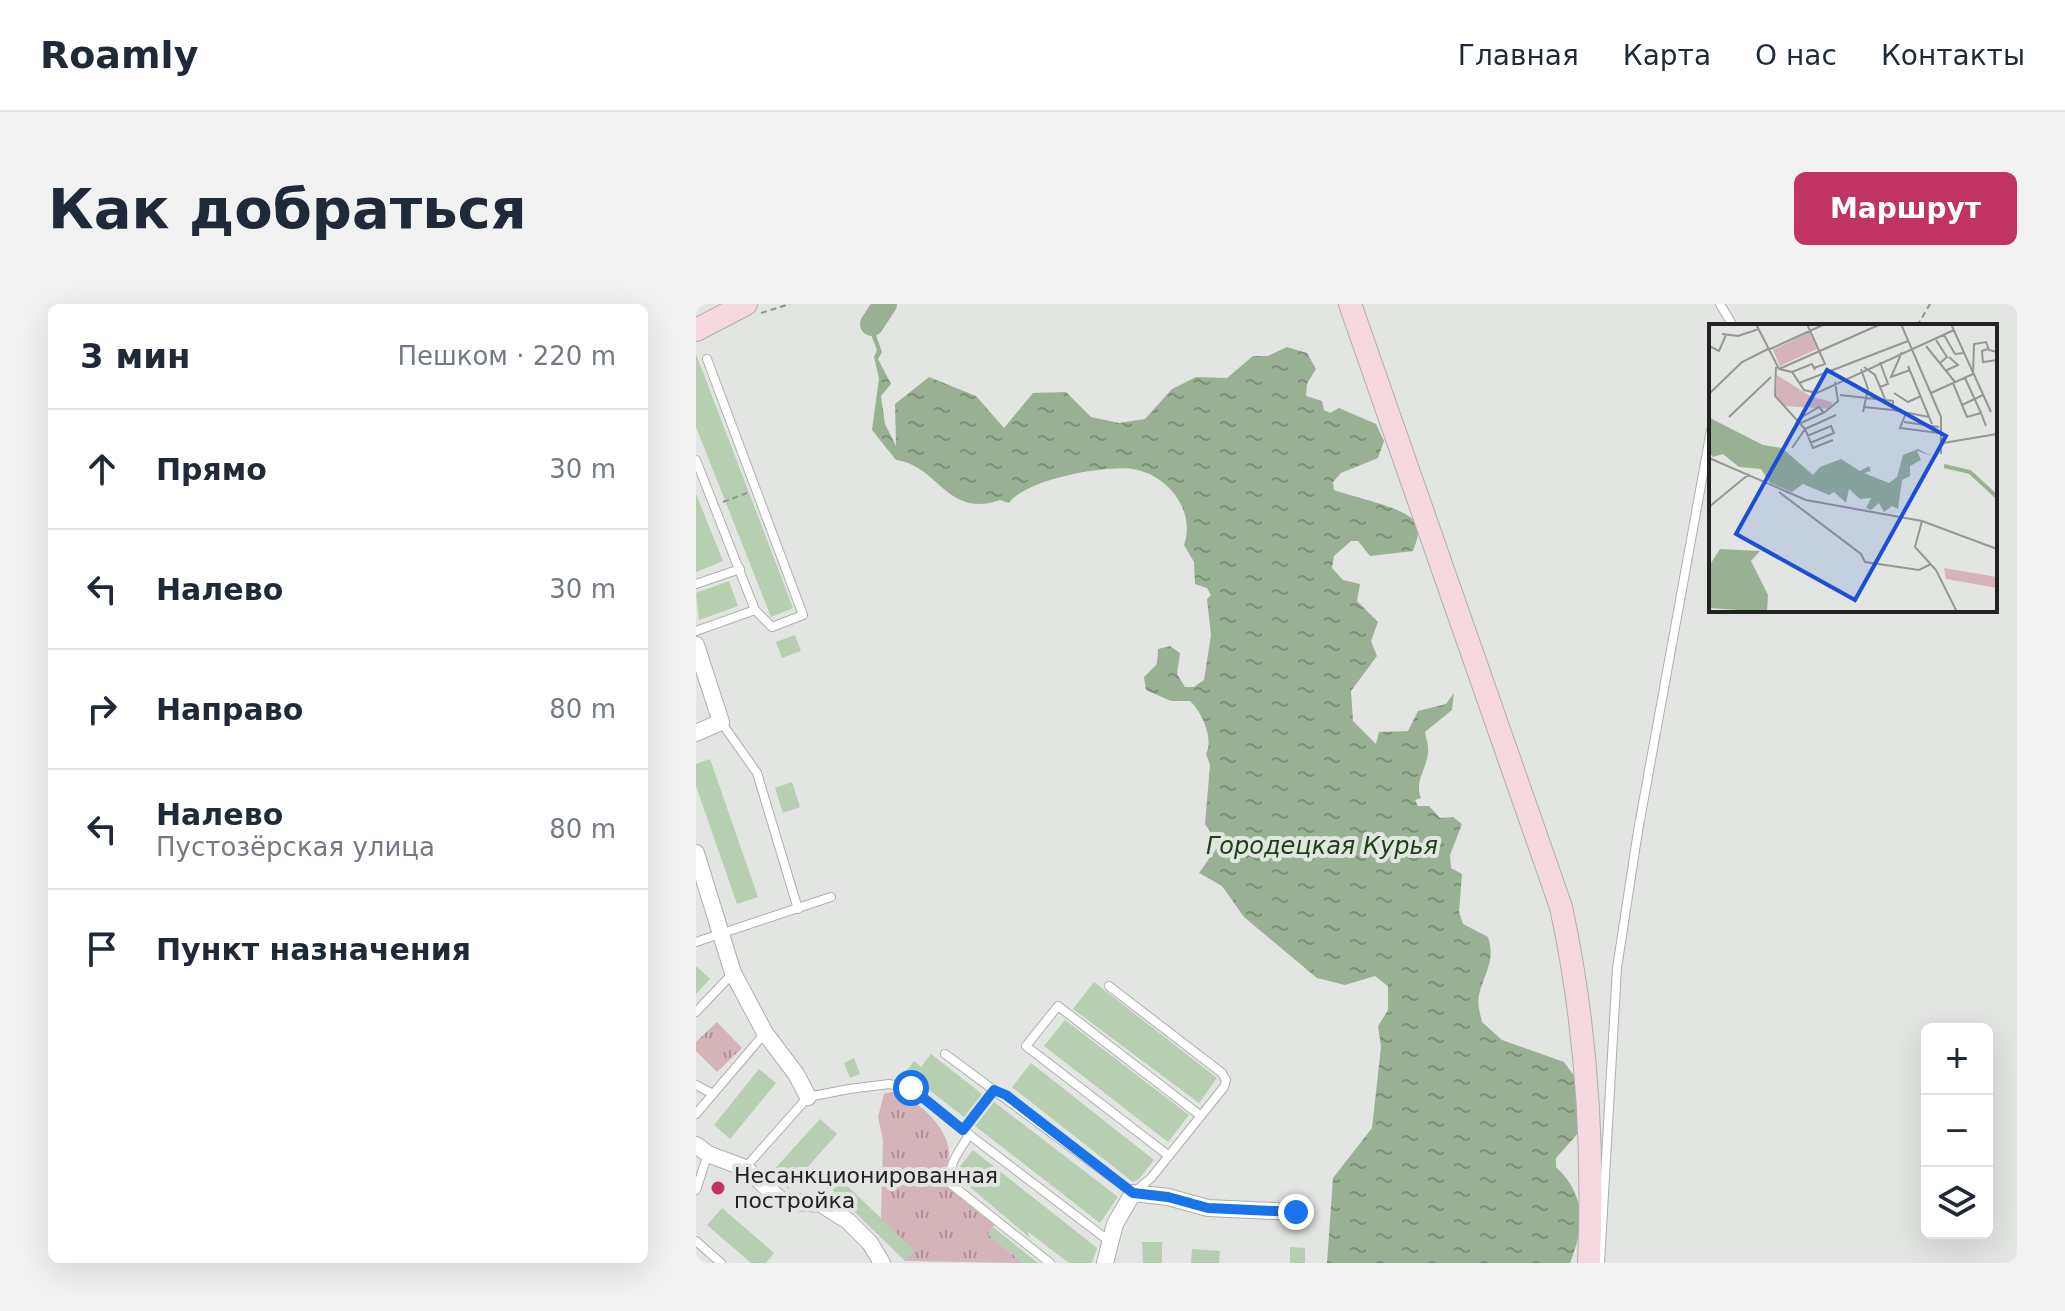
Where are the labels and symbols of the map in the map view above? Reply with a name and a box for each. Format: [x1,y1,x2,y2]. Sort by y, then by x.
inset map [1709,324,1997,612]
water label: Городецкая Курья [1206,832,1438,860]
route start [893,1070,929,1106]
place label: Несанкционированная постройка [734,1163,998,1213]
marker: Несанкционированная постройка [709,1179,727,1197]
route end [1278,1194,1314,1230]

